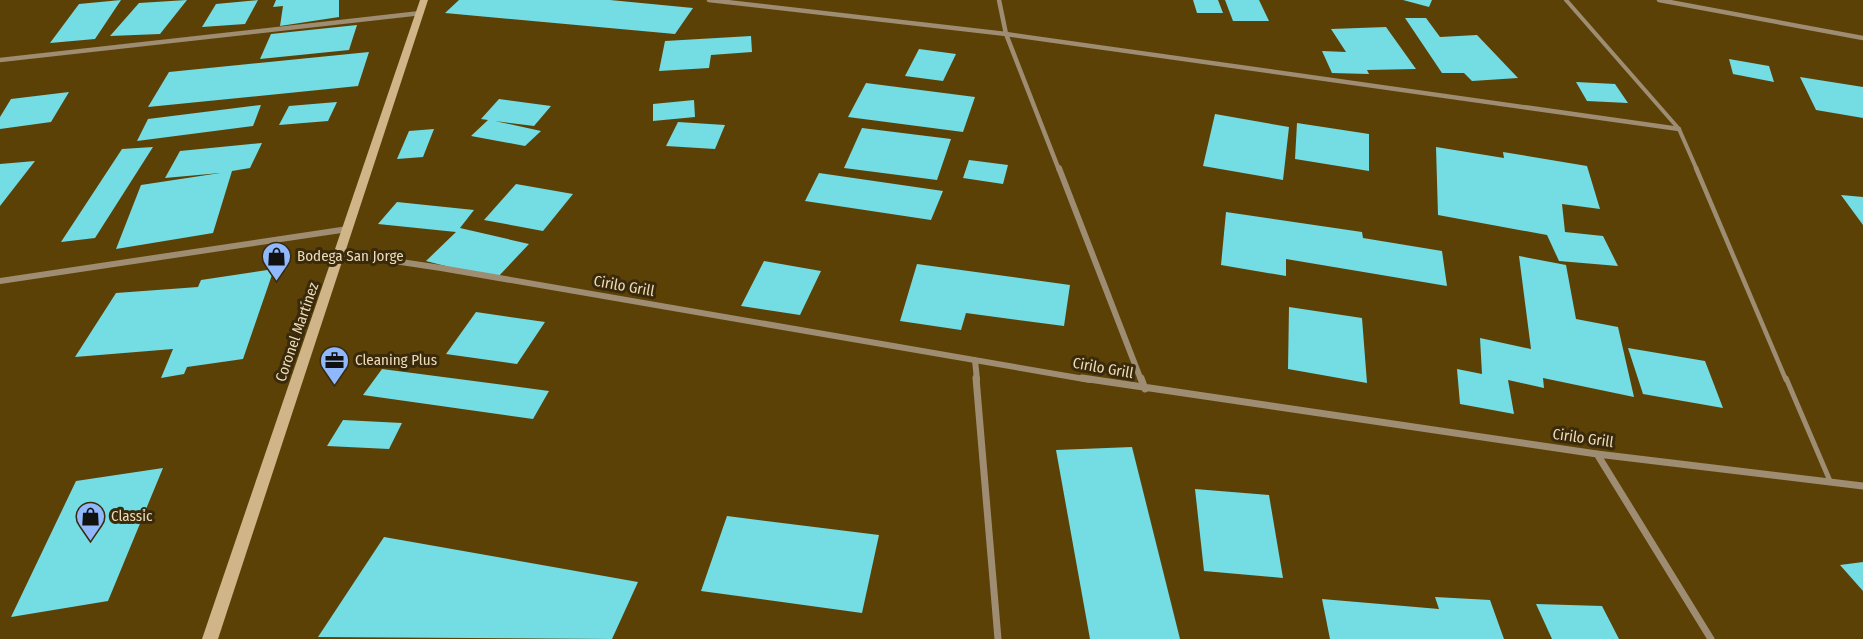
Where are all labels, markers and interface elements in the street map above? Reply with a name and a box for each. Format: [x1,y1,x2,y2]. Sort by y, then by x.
shop icon: Bodega San Jorge [260,240,292,282]
place label: Bodega San Jorge [297,247,404,265]
street label: Cirilo Grill [592,272,656,300]
street label: Coronel Martínez [272,280,322,384]
office icon: Cleaning Plus [318,344,350,386]
place label: Cleaning Plus [355,351,437,369]
street label: Cirilo Grill [1071,354,1135,382]
street label: Cirilo Grill [1551,425,1615,451]
shop icon: Classic [74,500,106,542]
place label: Classic [111,507,153,525]

